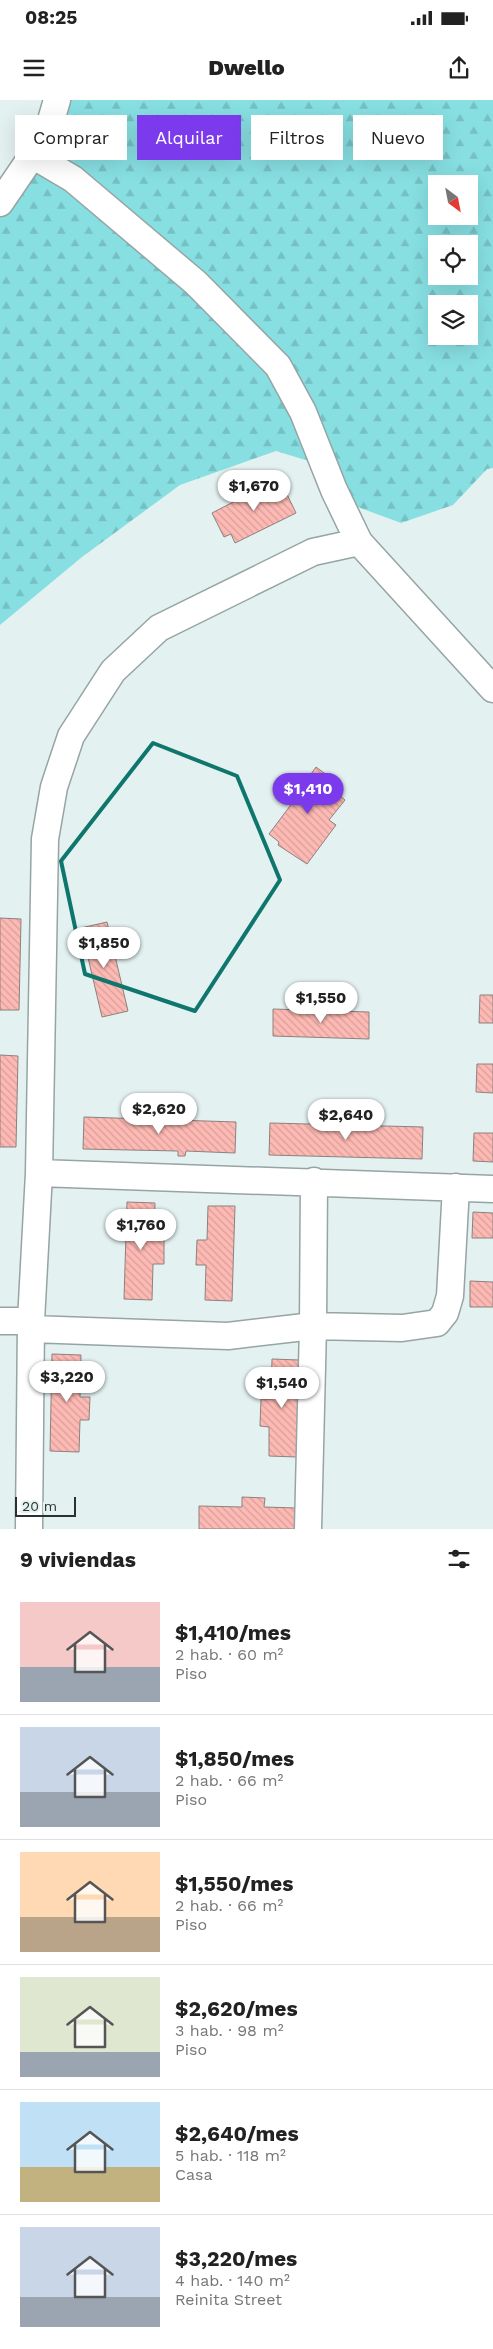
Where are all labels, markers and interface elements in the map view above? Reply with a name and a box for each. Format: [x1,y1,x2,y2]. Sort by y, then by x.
text: 08:25 [25,6,77,29]
icon: menu [20,54,48,82]
icon: share [445,54,473,82]
text: Dwello [208,55,285,80]
chip: Comprar [15,115,127,160]
chip: Alquilar [137,115,241,160]
chip: Filtros [251,115,343,160]
chip: Nuevo [353,115,443,160]
north arrow [428,175,478,225]
map controls [428,175,478,345]
button: locate [428,235,478,285]
button: layers [428,295,478,345]
pin: $1,670 [213,470,295,512]
text: $1,670 [229,476,279,495]
pin: $1,410 [267,772,349,815]
text: $1,410 [284,779,332,798]
pin: $1,850 [63,926,145,969]
text: $1,850 [78,933,130,952]
pin: $1,550 [280,982,362,1024]
text: $1,550 [296,988,346,1007]
pin: $2,620 [118,1092,200,1135]
pin: $2,640 [305,1098,387,1141]
text: $2,620 [132,1099,186,1118]
text: $2,640 [319,1105,373,1124]
pin: $1,760 [100,1208,182,1251]
text: $1,760 [116,1215,166,1234]
pin: $3,220 [26,1360,108,1403]
pin: $1,540 [241,1366,323,1409]
text: $3,220 [40,1367,94,1386]
text: $1,540 [256,1373,308,1392]
scale bar [15,1494,76,1517]
text: 20 m [22,1498,57,1514]
icon: filters [445,1545,473,1573]
text: 9 viviendas [20,1547,136,1572]
text: $1,410/mes [175,1620,291,1645]
icon: home [60,1622,120,1682]
text: 2 hab. · 60 m² [175,1645,283,1664]
text: Piso [175,1664,207,1683]
text: $1,850/mes [175,1746,294,1771]
icon: home [60,1747,120,1807]
text: 2 hab. · 66 m² [175,1771,283,1790]
text: Piso [175,1790,207,1809]
text: $1,550/mes [175,1871,293,1896]
icon: home [60,1872,120,1932]
text: 2 hab. · 66 m² [175,1896,283,1915]
text: Piso [175,1915,207,1934]
text: $2,620/mes [175,1996,298,2021]
icon: home [60,1997,120,2057]
text: 3 hab. · 98 m² [175,2021,284,2040]
text: Piso [175,2040,207,2059]
text: $2,640/mes [175,2121,299,2146]
icon: home [60,2122,120,2182]
text: 5 hab. · 118 m² [175,2146,286,2165]
text: Casa [175,2165,213,2184]
text: $3,220/mes [175,2246,297,2271]
icon: home [60,2247,120,2307]
text: 4 hab. · 140 m² [175,2271,290,2290]
text: Reinita Street [175,2290,282,2309]

